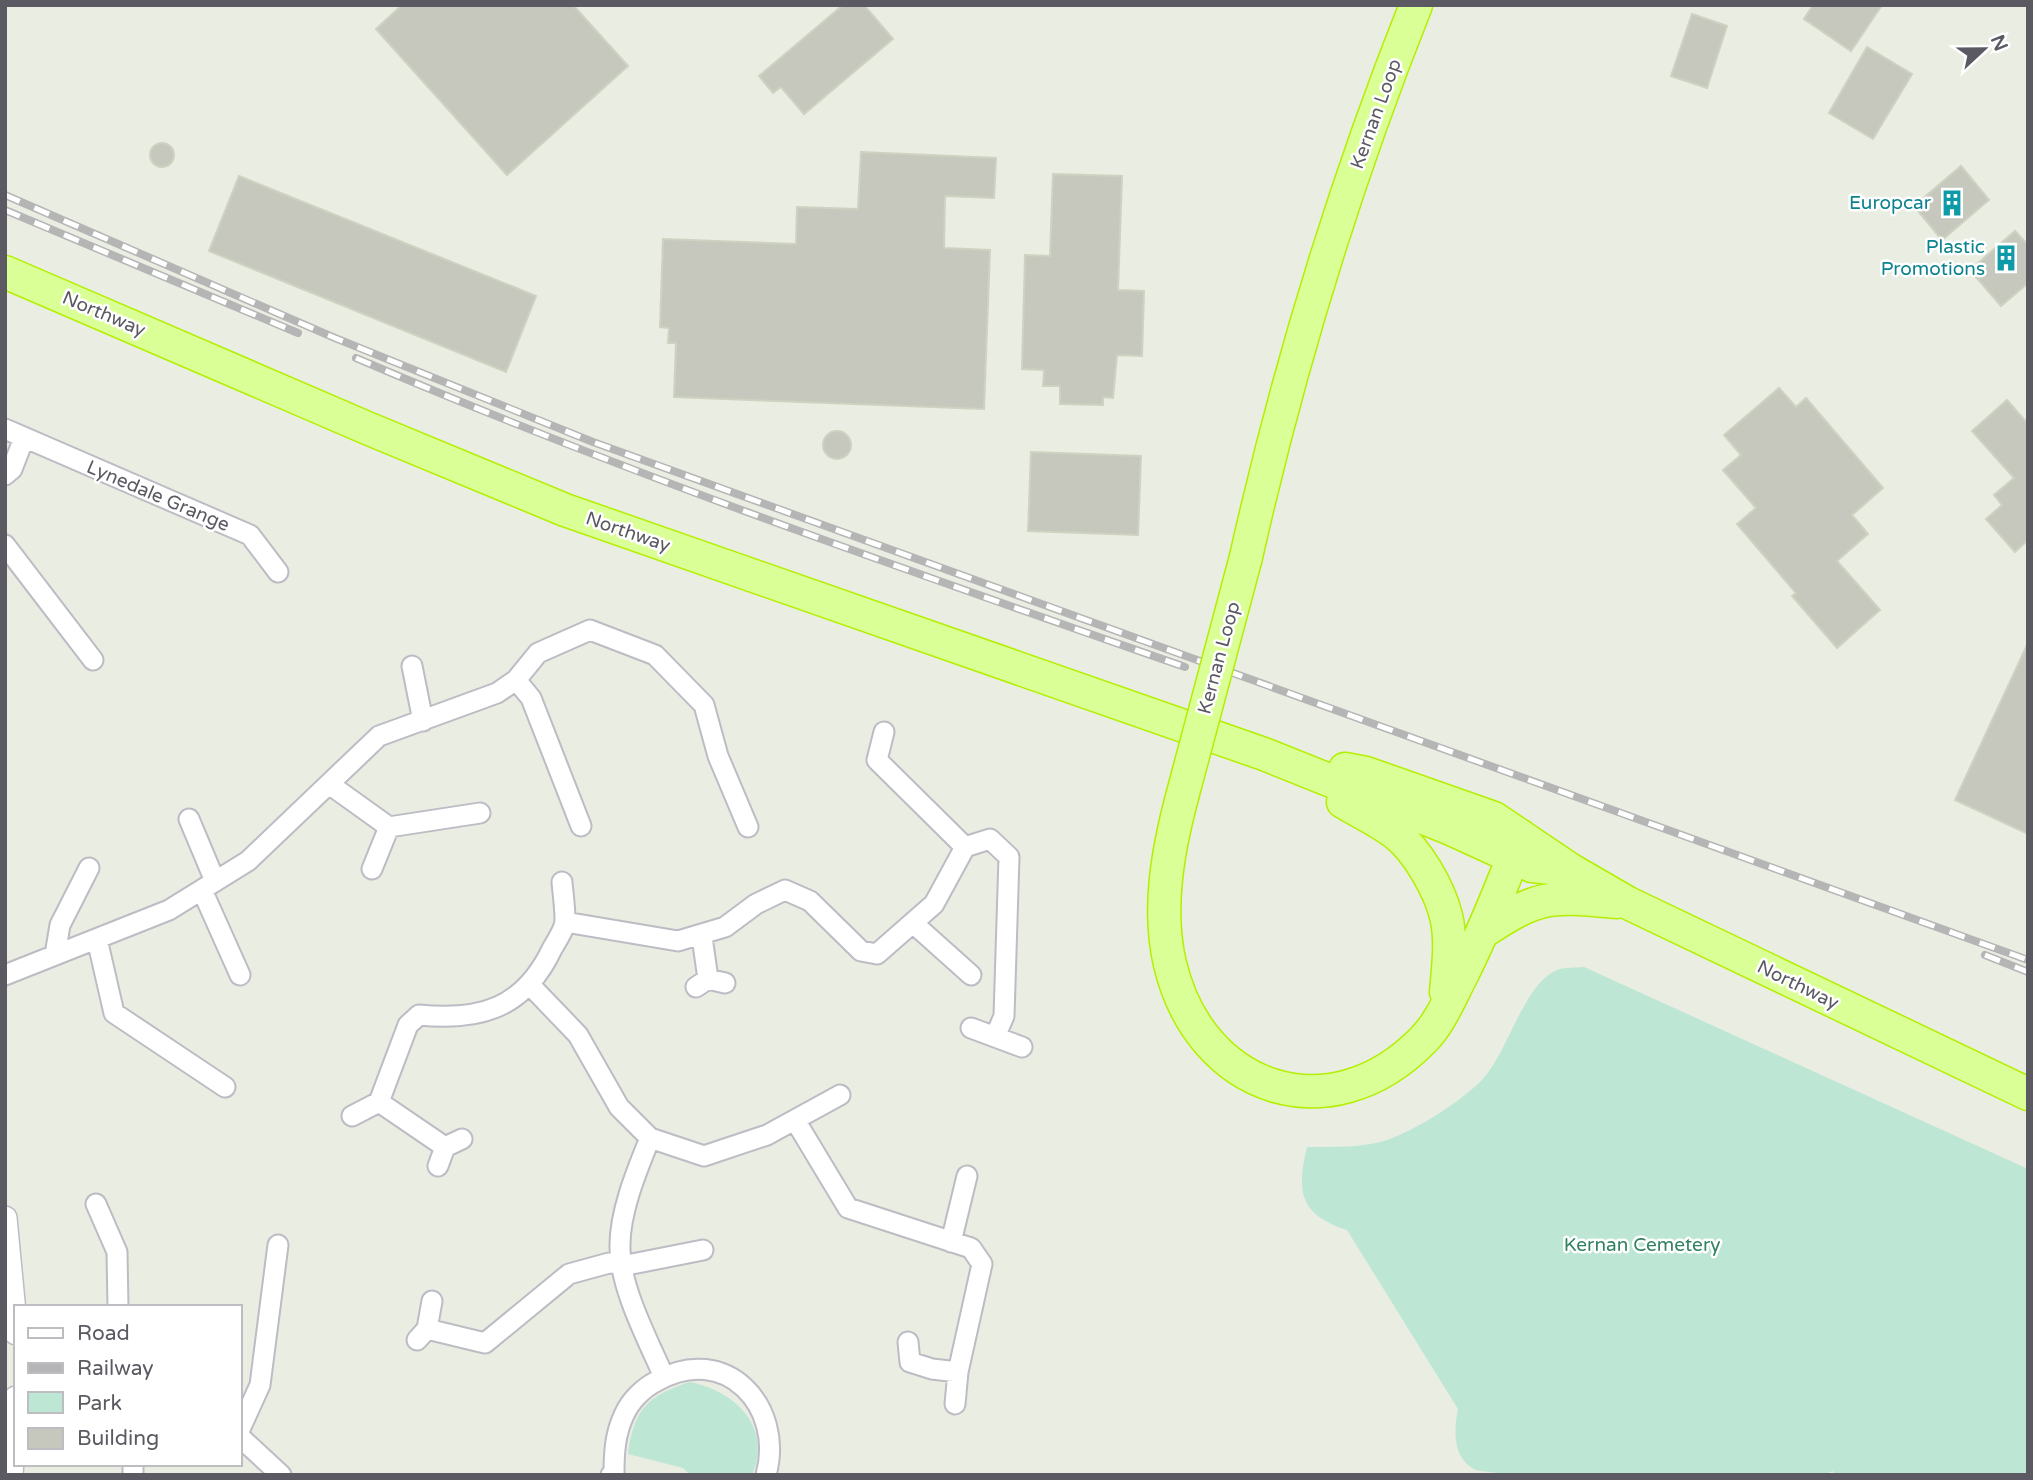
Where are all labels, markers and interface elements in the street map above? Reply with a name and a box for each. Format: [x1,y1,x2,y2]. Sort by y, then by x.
north arrow [1949,14,2019,84]
text: N [1986,32,2012,54]
street label: Kernan Loop [1346,56,1406,172]
building icon: Europcar [1937,188,1967,218]
place label: Europcar [1849,192,1932,214]
place label: Plastic Promotions [1881,236,1985,280]
building icon: Plastic Promotions [1991,243,2021,273]
street label: Northway [59,287,149,341]
street label: Lynedale Grange [83,456,233,536]
street label: Northway [583,507,673,557]
street label: Kernan Loop [1193,599,1245,717]
street label: Northway [1754,956,1842,1014]
park label: Kernan Cemetery [1564,1234,1720,1256]
legend [14,1305,242,1466]
text: Road [77,1321,130,1346]
text: Railway [77,1356,154,1381]
text: Park [77,1391,122,1416]
text: Building [77,1426,159,1451]

